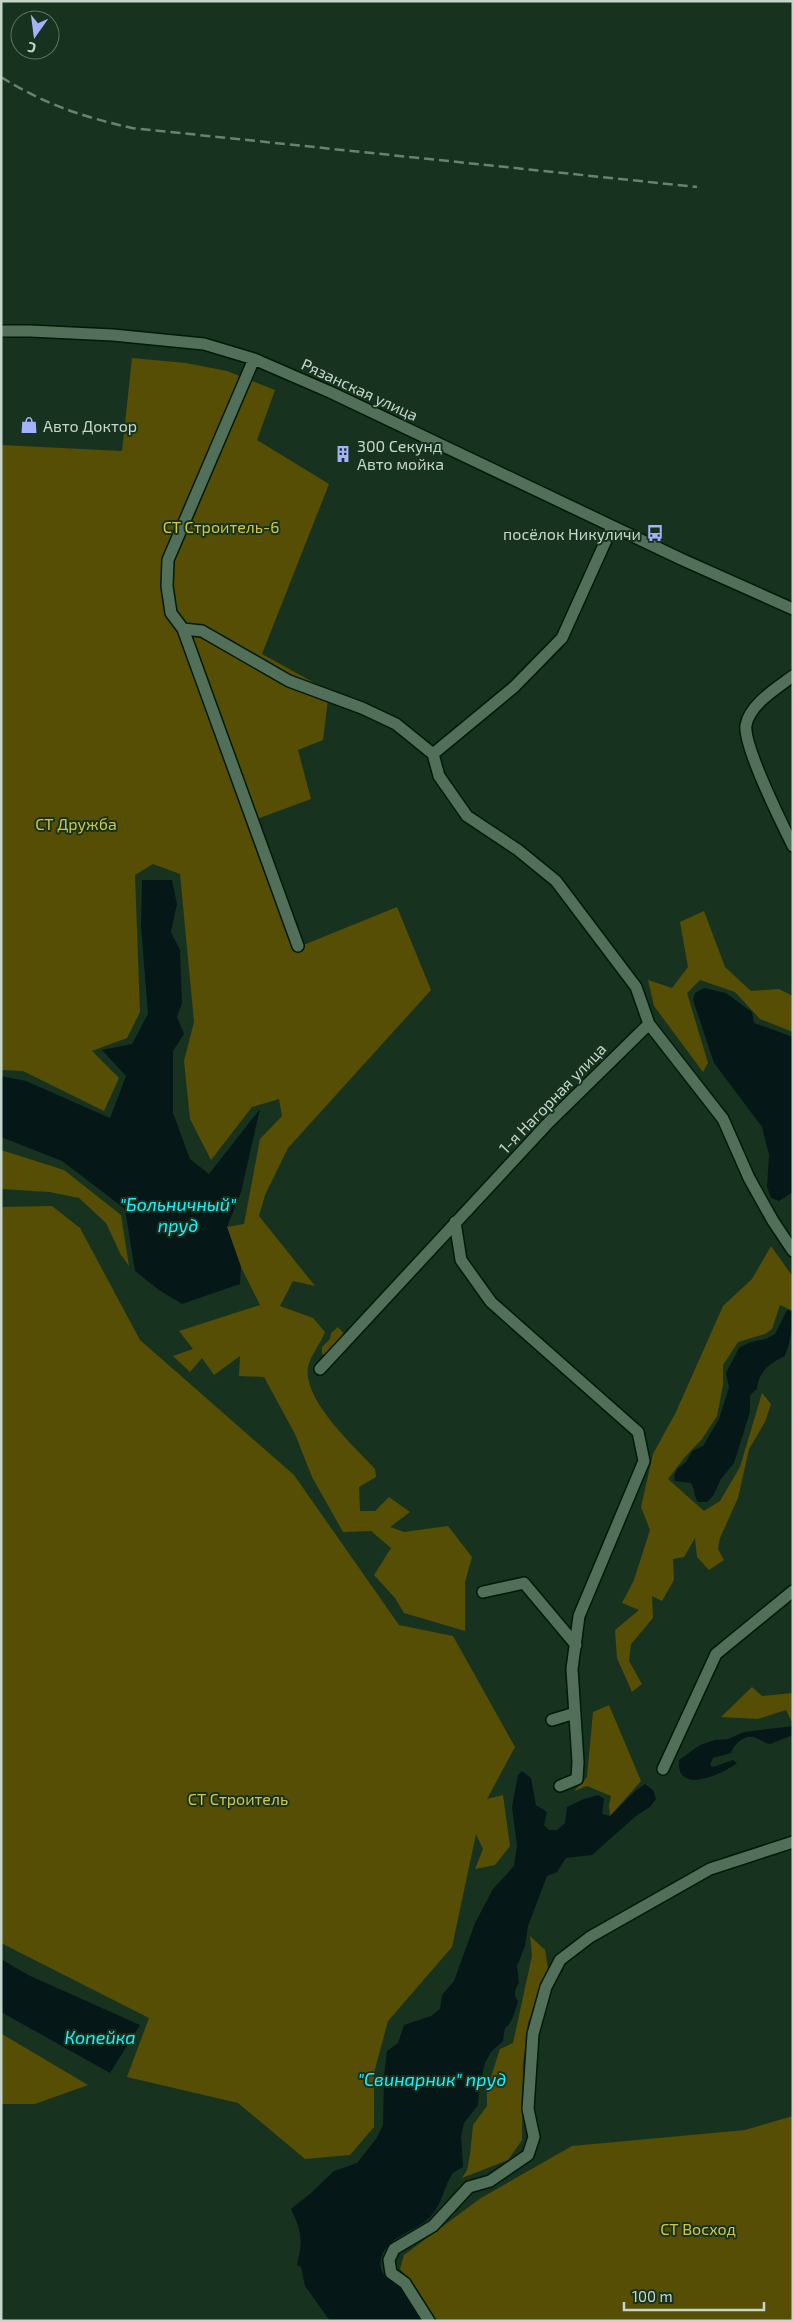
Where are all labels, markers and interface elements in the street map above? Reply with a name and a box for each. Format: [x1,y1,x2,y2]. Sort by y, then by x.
north arrow [10,10,60,60]
text: С [26,39,38,57]
street label: Рязанская улица [298,354,421,425]
shop icon: Авто Доктор [19,415,39,435]
place label: Авто Доктор [43,416,137,435]
place label: 300 Секунд Авто мойка [357,436,444,473]
building icon: 300 Секунд Авто мойка [333,444,353,464]
park label: СТ Строитель-6 [163,517,279,536]
bus stop icon: посёлок Никуличи [645,523,665,543]
place label: посёлок Никуличи [503,524,641,544]
park label: СТ Дружба [35,814,117,834]
street label: 1-я Нагорная улица [494,1039,610,1158]
water label: "Больничный" пруд [120,1193,237,1236]
park label: СТ Строитель [188,1789,288,1808]
water label: Копейка [64,2026,136,2048]
water label: "Свинарник" пруд [358,2068,506,2090]
park label: СТ Восход [660,2219,736,2238]
scale bar [624,2280,764,2312]
text: 100 m [632,2287,673,2305]

